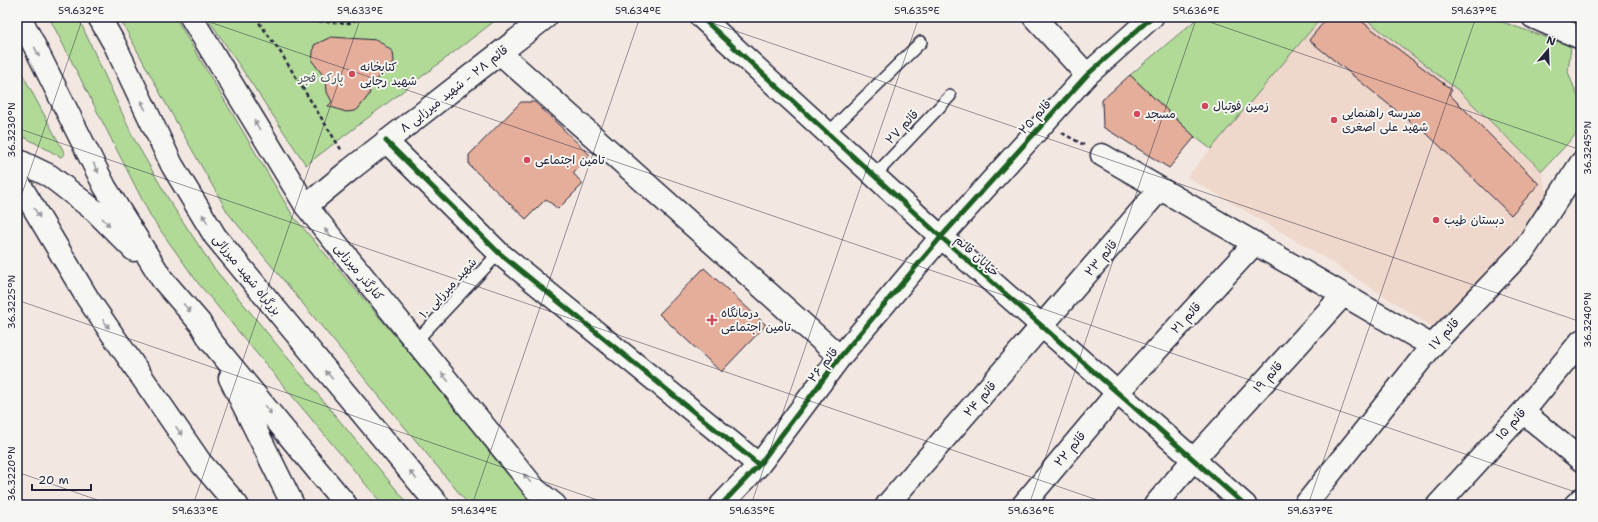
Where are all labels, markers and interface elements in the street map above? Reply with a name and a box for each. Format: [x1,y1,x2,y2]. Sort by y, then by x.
text: 59.632°E [58,4,104,17]
text: 59.633°E [337,4,383,17]
text: 59.634°E [615,4,661,17]
text: 59.635°E [894,4,940,17]
text: 59.636°E [1173,4,1219,17]
text: 59.637°E [1451,4,1497,17]
north arrow [1528,30,1568,70]
text: N [1545,33,1558,50]
street label: قائم ۲۸ - شهید میرزایی ۸ [397,42,512,137]
one-way arrow [34,46,40,58]
place label: کتابخانه شهید رجایی [360,59,417,89]
marker: کتابخانه شهید رجایی [347,69,357,79]
park label: پارک فجر [297,70,344,86]
street label: قائم ۲۵ [1015,96,1056,138]
place label: زمین فوتبال [1213,98,1269,114]
one-way arrow [140,99,146,111]
marker: زمین فوتبال [1200,101,1210,111]
text: 36.3230°N [5,102,18,158]
place label: مدرسه راهنمایی شهید علی اصغری [1342,105,1428,135]
street label: قائم ۲۷ [882,106,923,148]
place label: مسجد [1145,106,1176,122]
marker: مسجد [1132,109,1142,119]
marker: مدرسه راهنمایی شهید علی اصغری [1329,115,1339,125]
one-way arrow [253,119,260,131]
text: 36.3245°N [1581,121,1594,175]
place label: تامین اجتماعی [535,152,605,168]
marker: تامین اجتماعی [522,155,532,165]
one-way arrow [93,162,99,174]
one-way arrow [33,208,41,218]
place label: دبستان طیب [1444,212,1505,228]
one-way arrow [201,213,208,225]
marker: دبستان طیب [1431,215,1441,225]
one-way arrow [101,217,111,227]
one-way arrow [323,228,332,238]
street label: بزرگراه شهید میرزائی [209,231,285,319]
street label: خیابان قائم [951,232,1003,281]
street label: قائم ۲۳ [1081,236,1122,280]
street label: کنارگذر میرزایی [331,240,387,304]
street label: شهید میرزایی ۱۰ [416,254,480,322]
text: 36.3225°N [5,275,18,329]
text: 36.3240°N [1581,292,1594,348]
street label: قائم ۲۱ [1167,299,1205,338]
one-way arrow [183,303,192,314]
place label: درمانگاه تامین اجتماعی [721,305,791,335]
marker: درمانگاه تامین اجتماعی [706,314,718,326]
street label: قائم ۱۷ [1425,315,1463,354]
one-way arrow [102,318,110,329]
street label: قائم ۲۶ [804,344,843,386]
street label: قائم ۱۹ [1250,358,1287,397]
one-way arrow [325,370,334,381]
one-way arrow [441,372,449,383]
street label: قائم ۲۴ [960,378,1001,421]
one-way arrow [263,405,272,416]
street label: قائم ۱۵ [1492,405,1530,444]
one-way arrow [175,426,183,436]
street label: قائم ۲۲ [1051,428,1090,471]
text: 36.3220°N [5,446,18,502]
scale bar [32,466,91,492]
one-way arrow [408,470,417,480]
text: 20 m [38,472,69,488]
one-way arrow [523,473,531,484]
text: 59.633°E [172,504,218,517]
text: 59.634°E [451,504,497,517]
text: 59.635°E [729,504,775,517]
text: 59.636°E [1008,504,1054,517]
text: 59.637°E [1287,504,1333,517]

